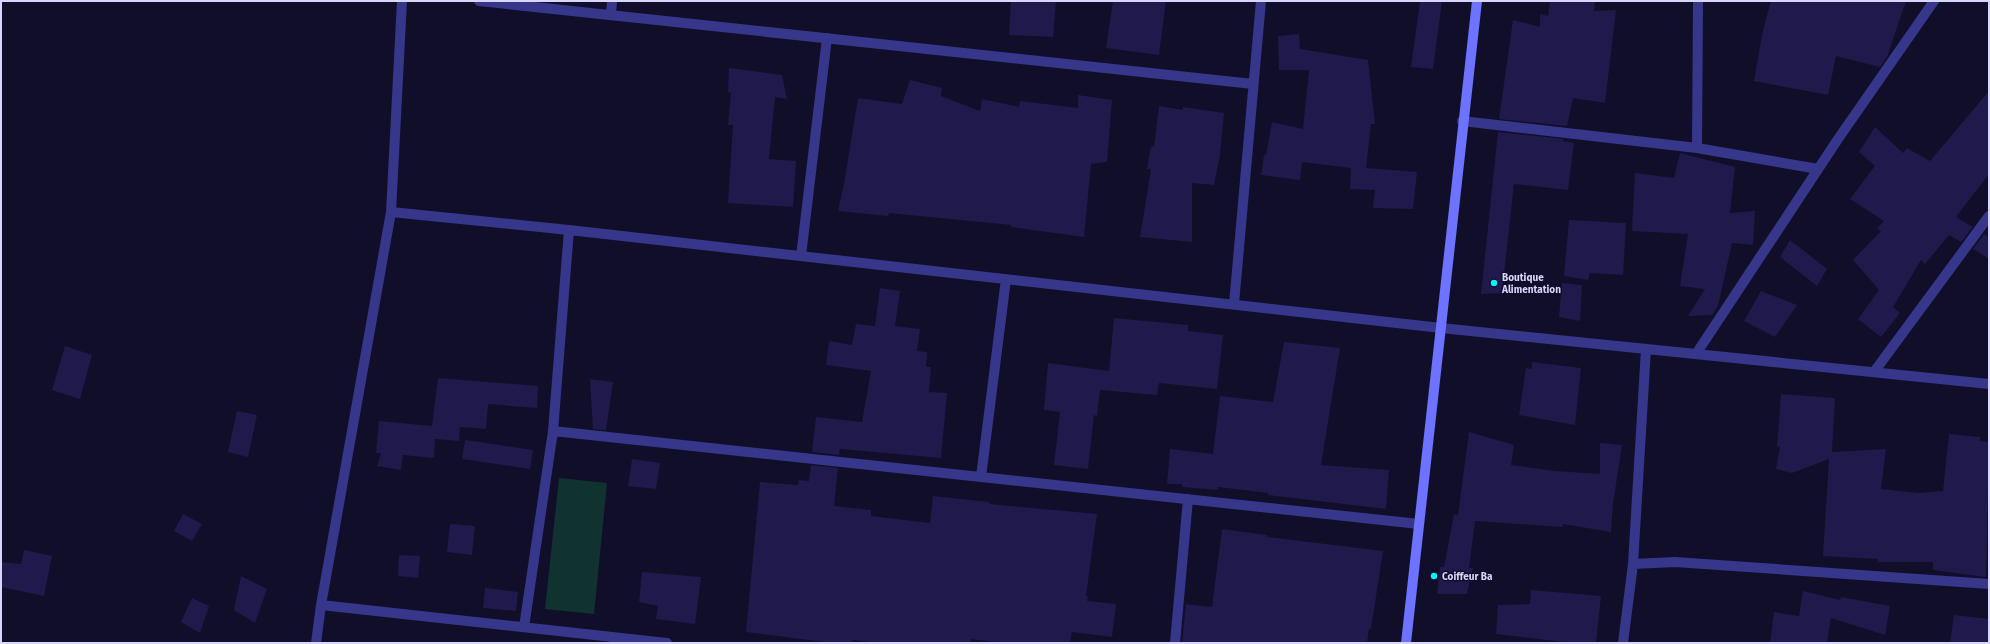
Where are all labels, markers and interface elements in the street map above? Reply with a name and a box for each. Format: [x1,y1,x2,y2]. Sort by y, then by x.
place label: Boutique Alimentation [1501,272,1561,296]
marker: Boutique Alimentation [1489,278,1499,288]
marker: Coiffeur Ba [1429,571,1439,581]
place label: Coiffeur Ba [1442,571,1493,583]

